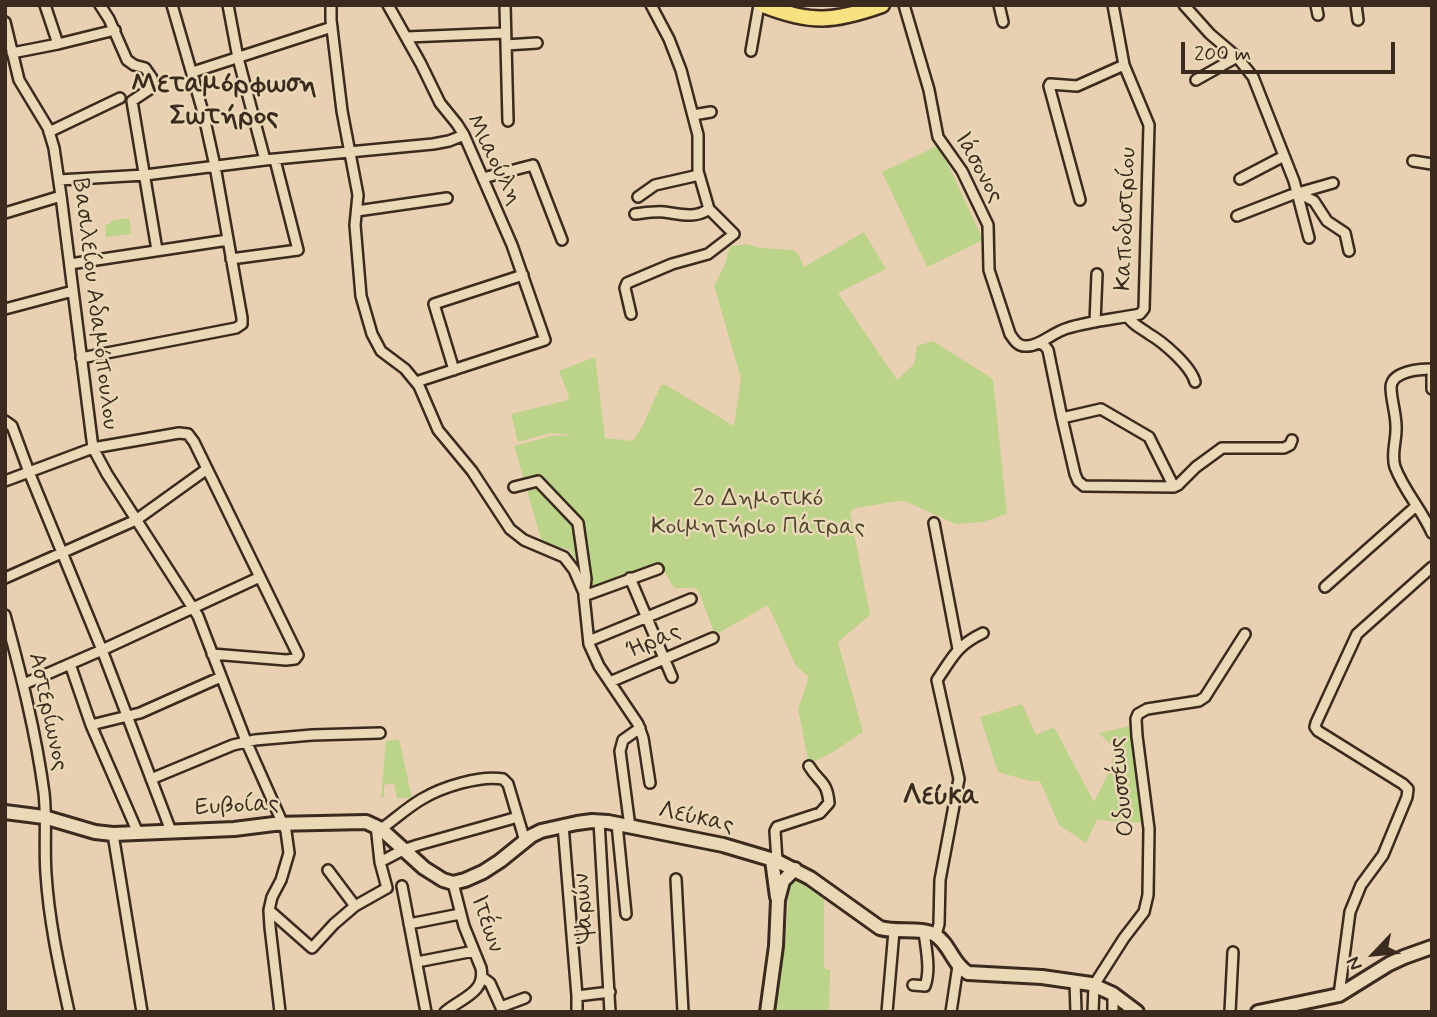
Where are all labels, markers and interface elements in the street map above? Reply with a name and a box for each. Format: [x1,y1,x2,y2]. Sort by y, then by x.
scale bar [1185,28,1398,72]
text: 200 m [1194,40,1251,68]
district label: Μεταμόρφωση Σωτήρος [131,69,317,135]
street label: Μιαούλη [458,110,528,210]
street label: Ιάσονος [947,128,1009,208]
street label: Καποδιστρίου [1110,147,1144,291]
street label: Βασιλείου Αδαμόπουλου [64,177,124,431]
park label: 2o Δημοτικό Κοιμητήριο Πάτρας [651,486,865,542]
street label: Ήρας [622,618,686,666]
street label: Αστερίωνος [20,650,74,774]
street label: Οδυσσέως [1103,736,1143,838]
district label: Λεύκα [903,781,979,815]
street label: Ευβοίας [194,790,280,824]
street label: Λεύκας [656,797,736,841]
street label: Ψαρών [568,872,602,944]
street label: Ιτέων [463,892,509,956]
north arrow [1339,919,1409,989]
text: N [1341,952,1369,975]

